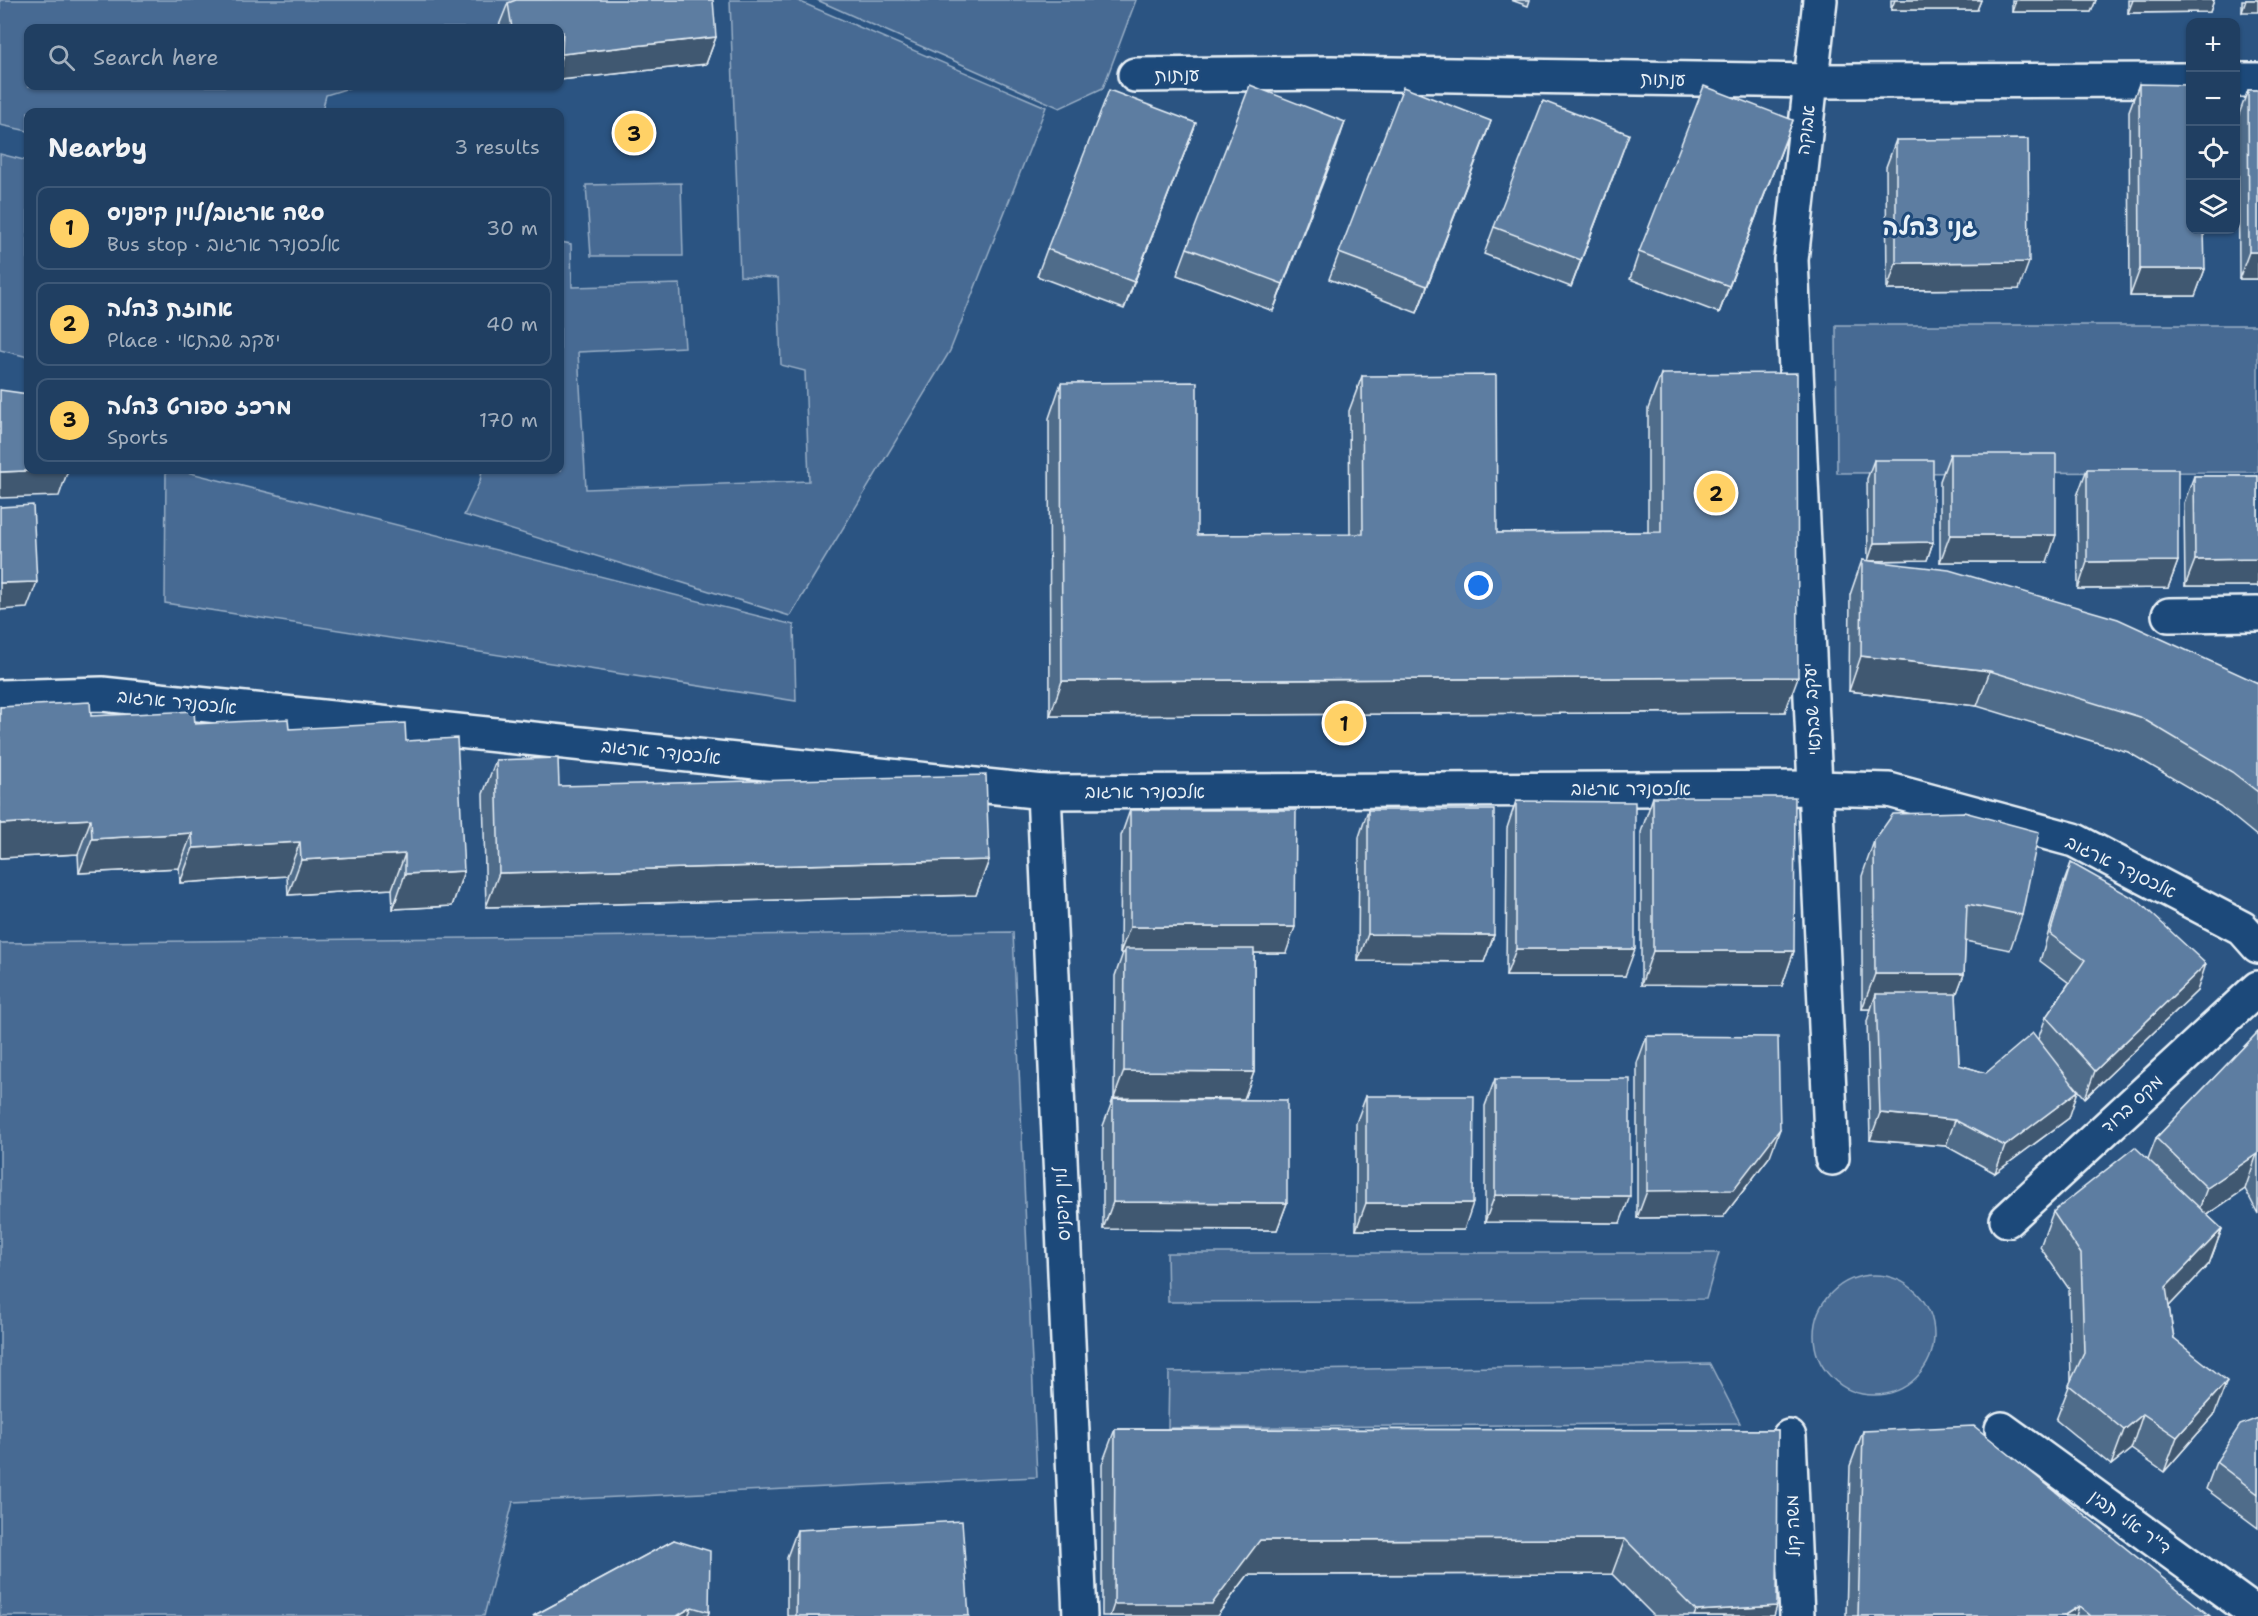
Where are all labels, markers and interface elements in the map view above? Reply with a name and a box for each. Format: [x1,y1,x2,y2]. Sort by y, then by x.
map controls [2186,18,2240,234]
button: + [2186,18,2240,72]
search box [24,24,564,90]
icon: search [45,41,78,74]
text: Search here [93,43,219,72]
street label: ענתות [1154,63,1200,87]
street label: ענתות [1640,67,1686,91]
button: − [2186,72,2240,126]
street label: אבוקה [1791,103,1821,157]
pin: 3 [614,110,654,156]
button: locate [2186,126,2240,180]
text: Nearby [48,130,147,165]
text: 3 results [454,134,540,160]
button: layers [2186,180,2240,234]
text: סשה ארגוב/לוין קיפניס [107,198,325,227]
district label: גני צהלה [1883,211,1978,243]
text: 1 [65,215,74,241]
text: 30 m [486,215,538,241]
text: Bus stop · אלכסנדר ארגוב [107,231,340,257]
text: אחוזת צהלה [107,294,233,323]
text: 2 [63,311,77,337]
text: 40 m [486,311,538,337]
text: Place · יעקב שבתאי [107,327,280,353]
text: מרכז ספורט צהלה [107,392,292,421]
text: 3 [63,407,77,433]
text: 170 m [479,407,538,433]
text: Sports [107,424,168,450]
pin: 2 [1696,470,1736,516]
your location [1464,571,1493,600]
street label: יעקב שבתאי [1798,662,1826,756]
street label: אלכסנדר ארגוב [116,684,238,720]
pin: 1 [1324,700,1364,746]
street label: אלכסנדר ארגוב [600,734,722,770]
street label: אלכסנדר ארגוב [1571,777,1691,801]
street label: אלכסנדר ארגוב [1085,780,1205,804]
street label: אלכסנדר ארגוב [2062,830,2180,904]
street label: מקס ברוד [2096,1069,2168,1139]
street label: לוין קיפניס [1048,1166,1076,1241]
street label: ד"ר אלי תבין [2084,1484,2176,1560]
street label: משה קול [1780,1494,1806,1558]

